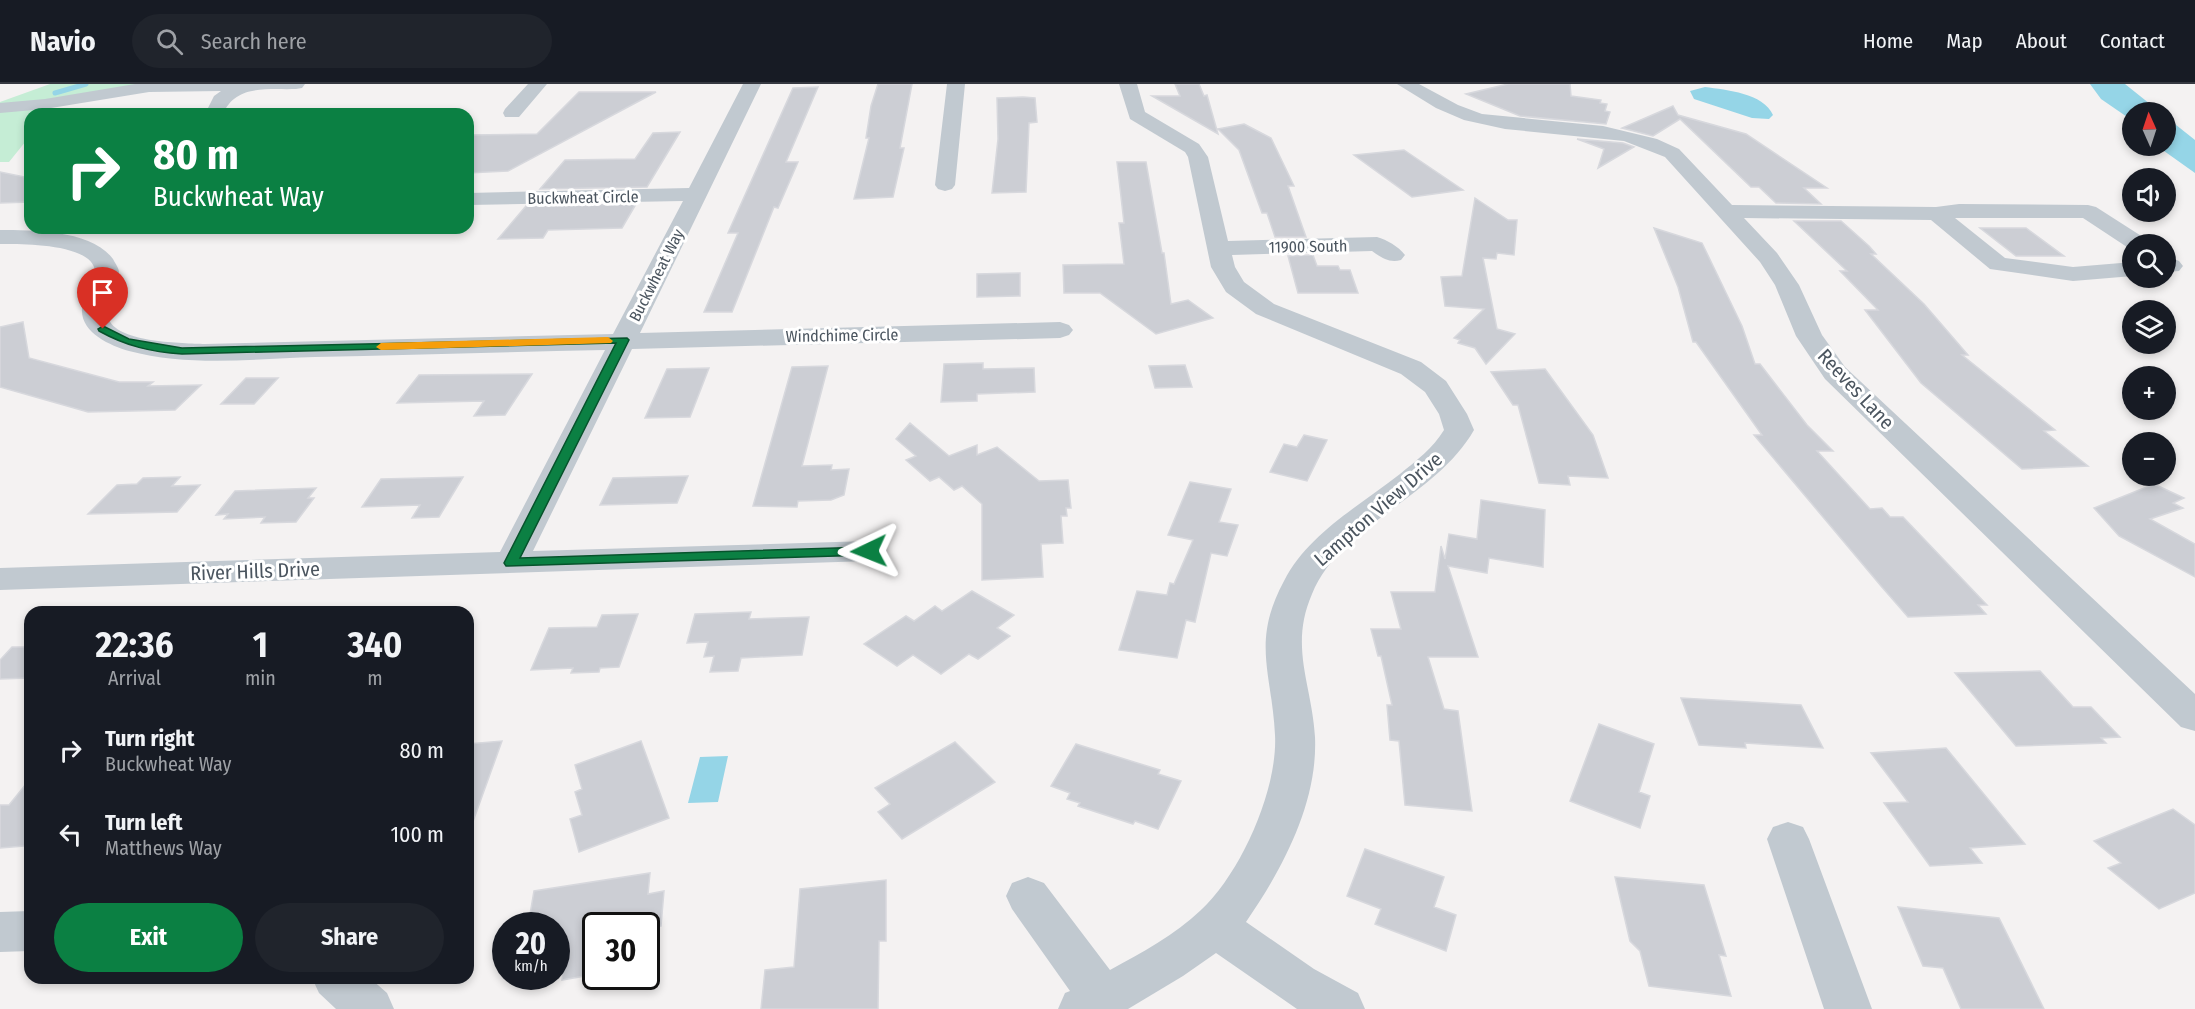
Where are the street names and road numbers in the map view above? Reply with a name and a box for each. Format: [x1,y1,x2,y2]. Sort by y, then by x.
street label: Buckwheat Circle [527,187,639,208]
street label: Buckwheat Way [625,225,688,325]
street label: 11900 South [1268,236,1348,257]
street label: Windchime Circle [786,325,899,346]
street label: Reeves Lane [1813,344,1899,434]
street label: Lampton View Drive [1309,447,1447,571]
street label: River Hills Drive [190,557,320,585]

